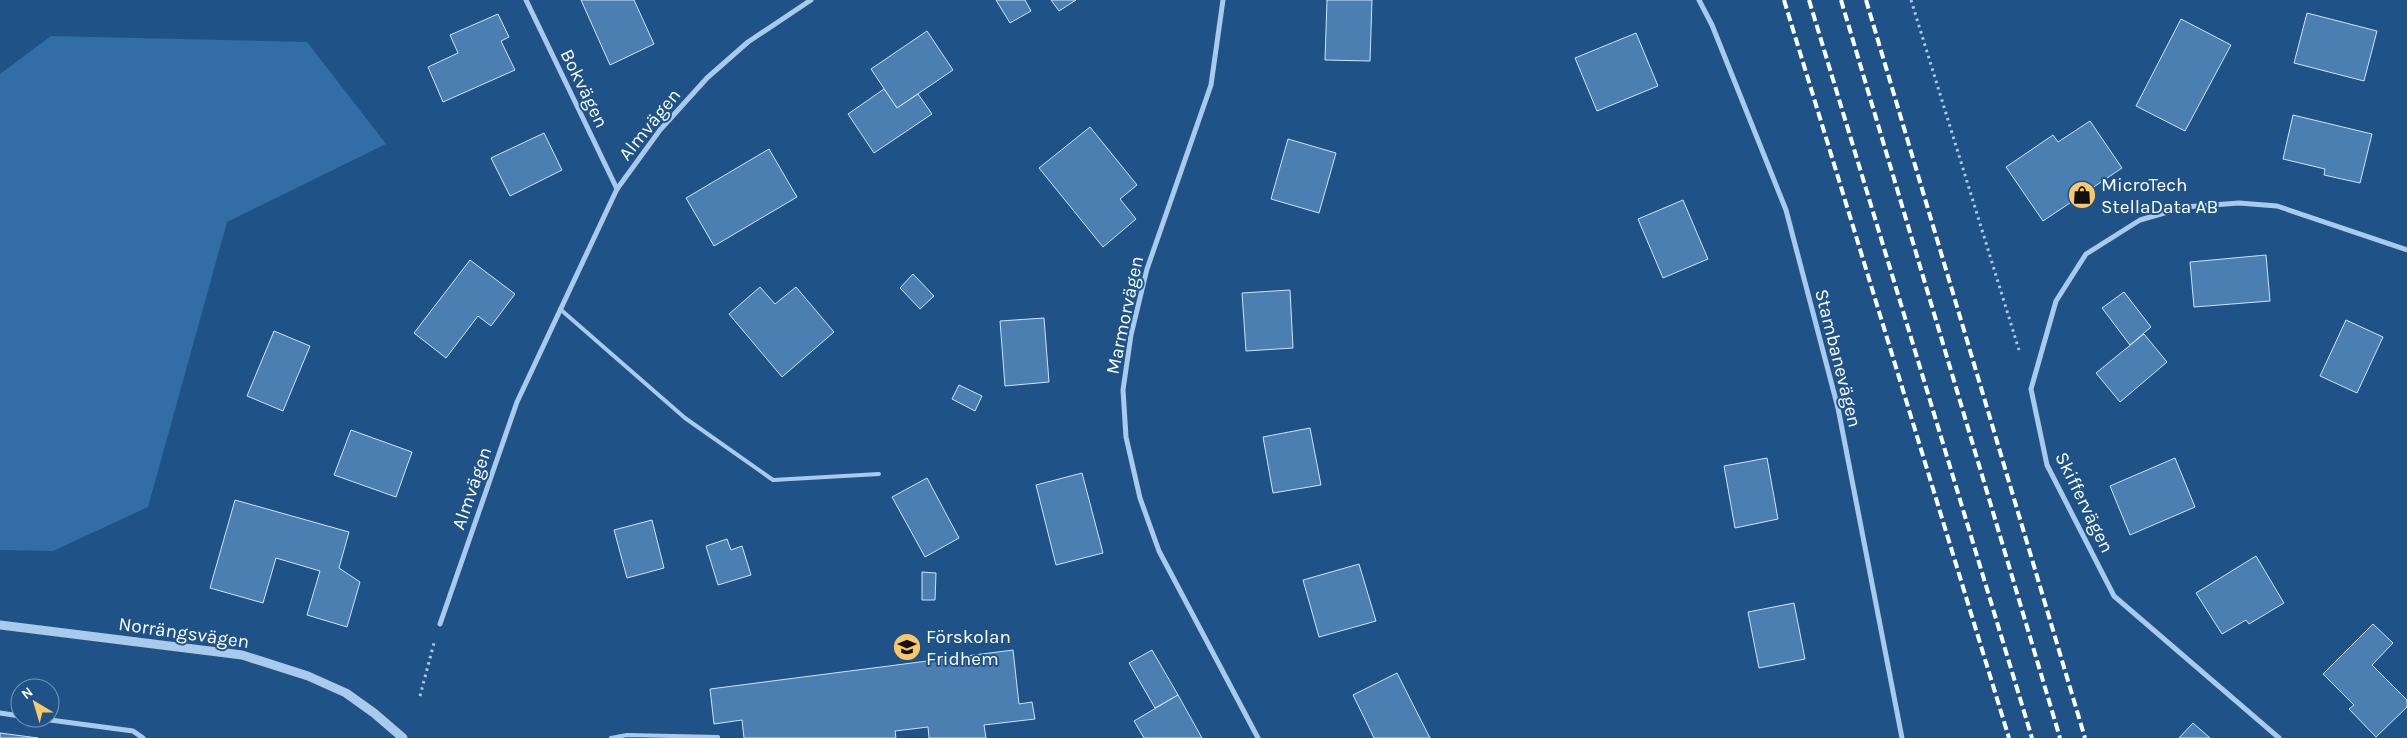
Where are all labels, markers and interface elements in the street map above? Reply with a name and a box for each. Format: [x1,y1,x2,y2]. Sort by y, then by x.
street label: Bokvägen [556,45,613,131]
street label: Almvägen [614,84,685,165]
place label: MicroTech StellaData AB [2101,174,2218,218]
shop icon: MicroTech StellaData AB [2067,180,2097,210]
street label: Marmorvägen [1102,254,1148,376]
street label: Stambanevägen [1810,287,1866,430]
street label: Almvägen [448,444,496,533]
street label: Skiffervägen [2050,448,2118,556]
street label: Norrängsvägen [117,613,251,653]
place label: Förskolan Fridhem [926,626,1011,670]
school or university icon: Förskolan Fridhem [892,632,922,662]
north arrow [10,678,60,728]
text: N [18,683,36,703]

